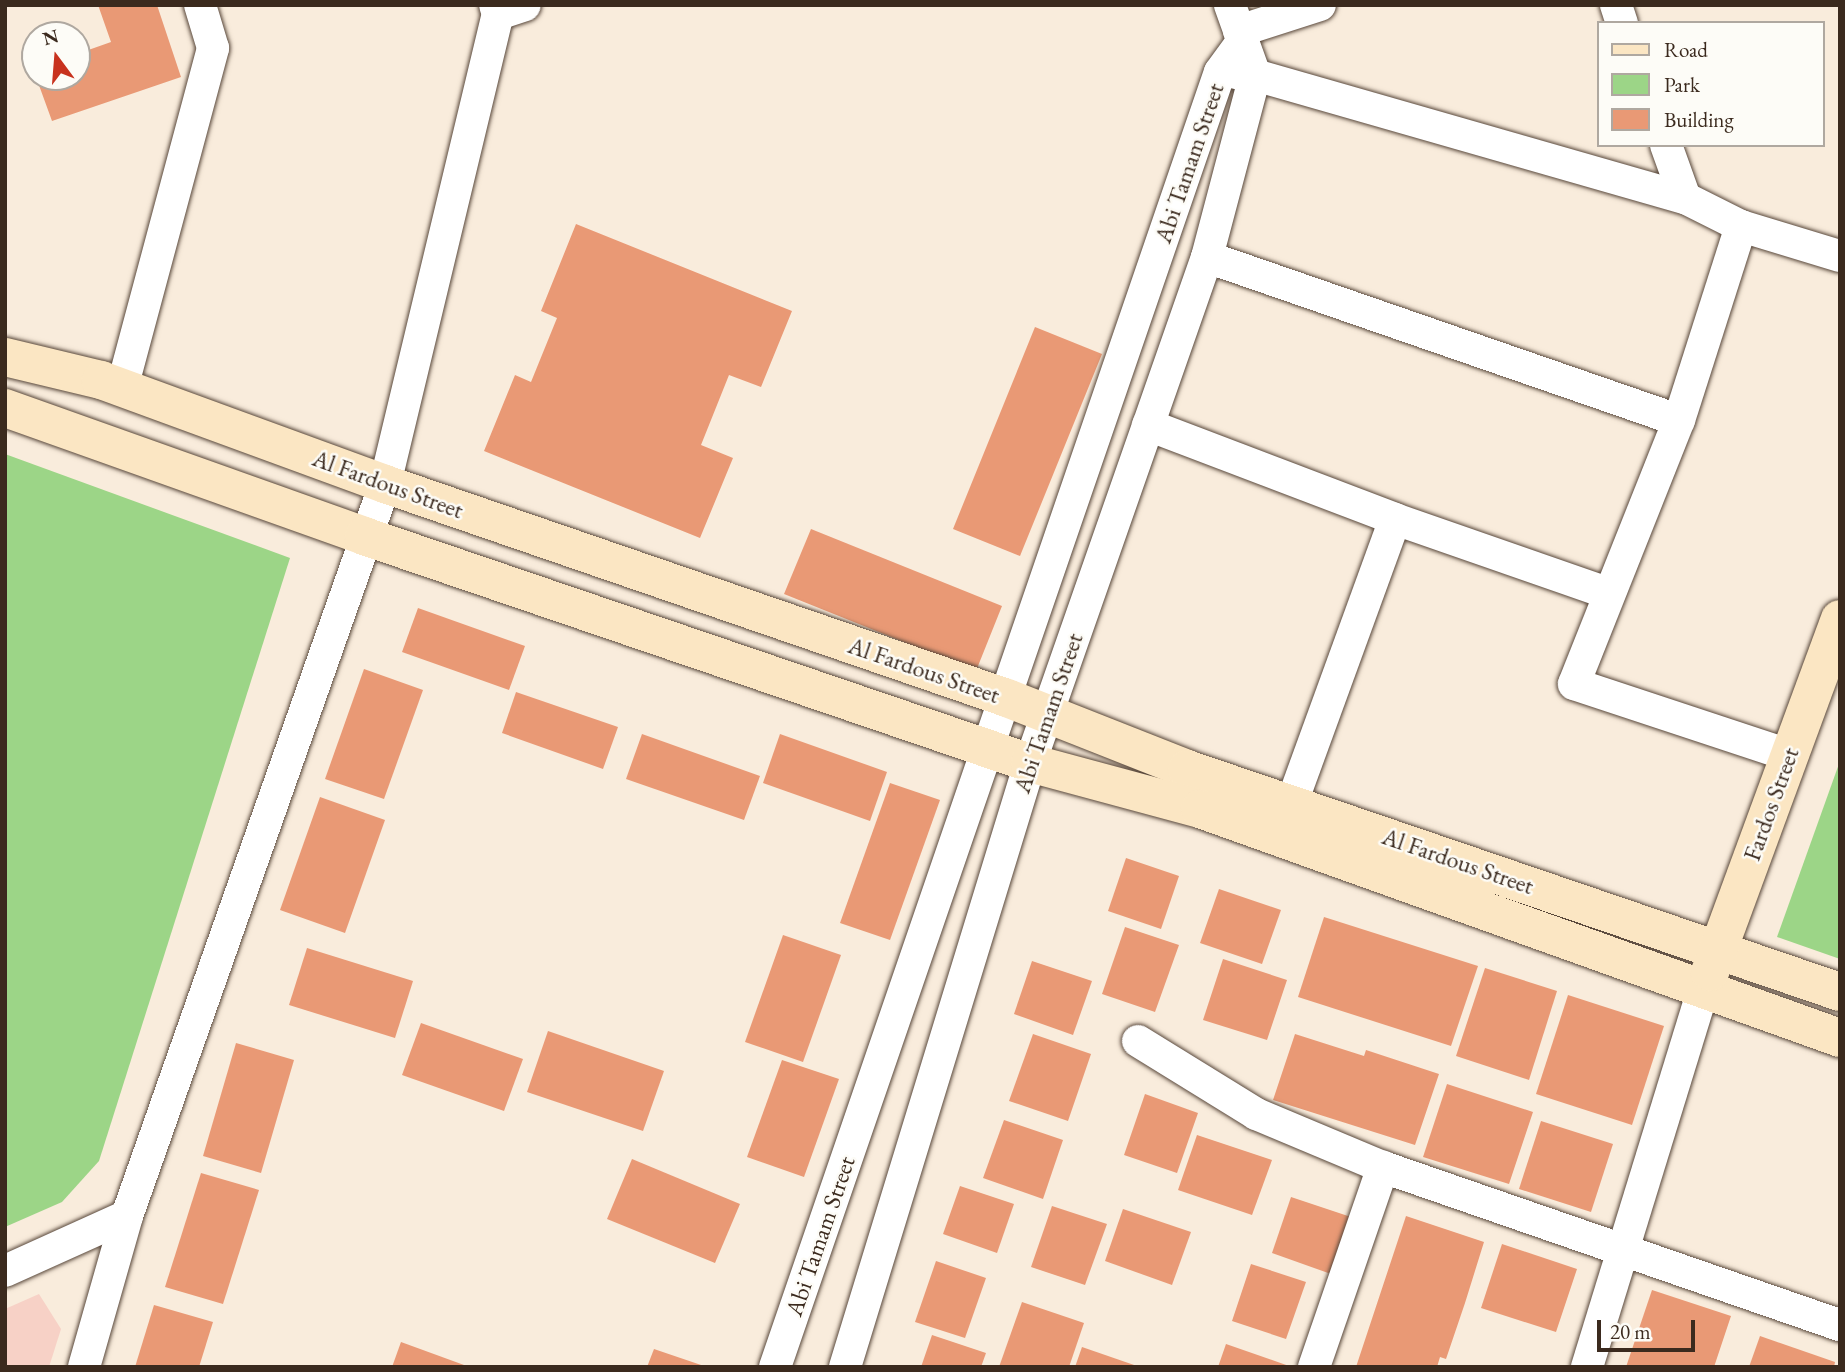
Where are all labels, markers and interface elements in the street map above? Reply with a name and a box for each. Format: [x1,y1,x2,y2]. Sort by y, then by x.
north arrow [21,21,91,91]
legend [1596,21,1824,147]
text: N [40,23,61,51]
text: Road [1664,36,1708,63]
text: Park [1664,71,1700,98]
street label: Abi Tamam Street [1148,79,1230,247]
text: Building [1664,106,1734,133]
street label: Al Fardous Street [309,443,467,525]
street label: Abi Tamam Street [1007,629,1089,797]
street label: Al Fardous Street [844,631,1004,709]
street label: Fardos Street [1737,743,1805,865]
street label: Al Fardous Street [1378,822,1538,900]
street label: Abi Tamam Street [779,1152,861,1320]
scale bar [1600,1306,1698,1350]
text: 20 m [1610,1318,1651,1345]

